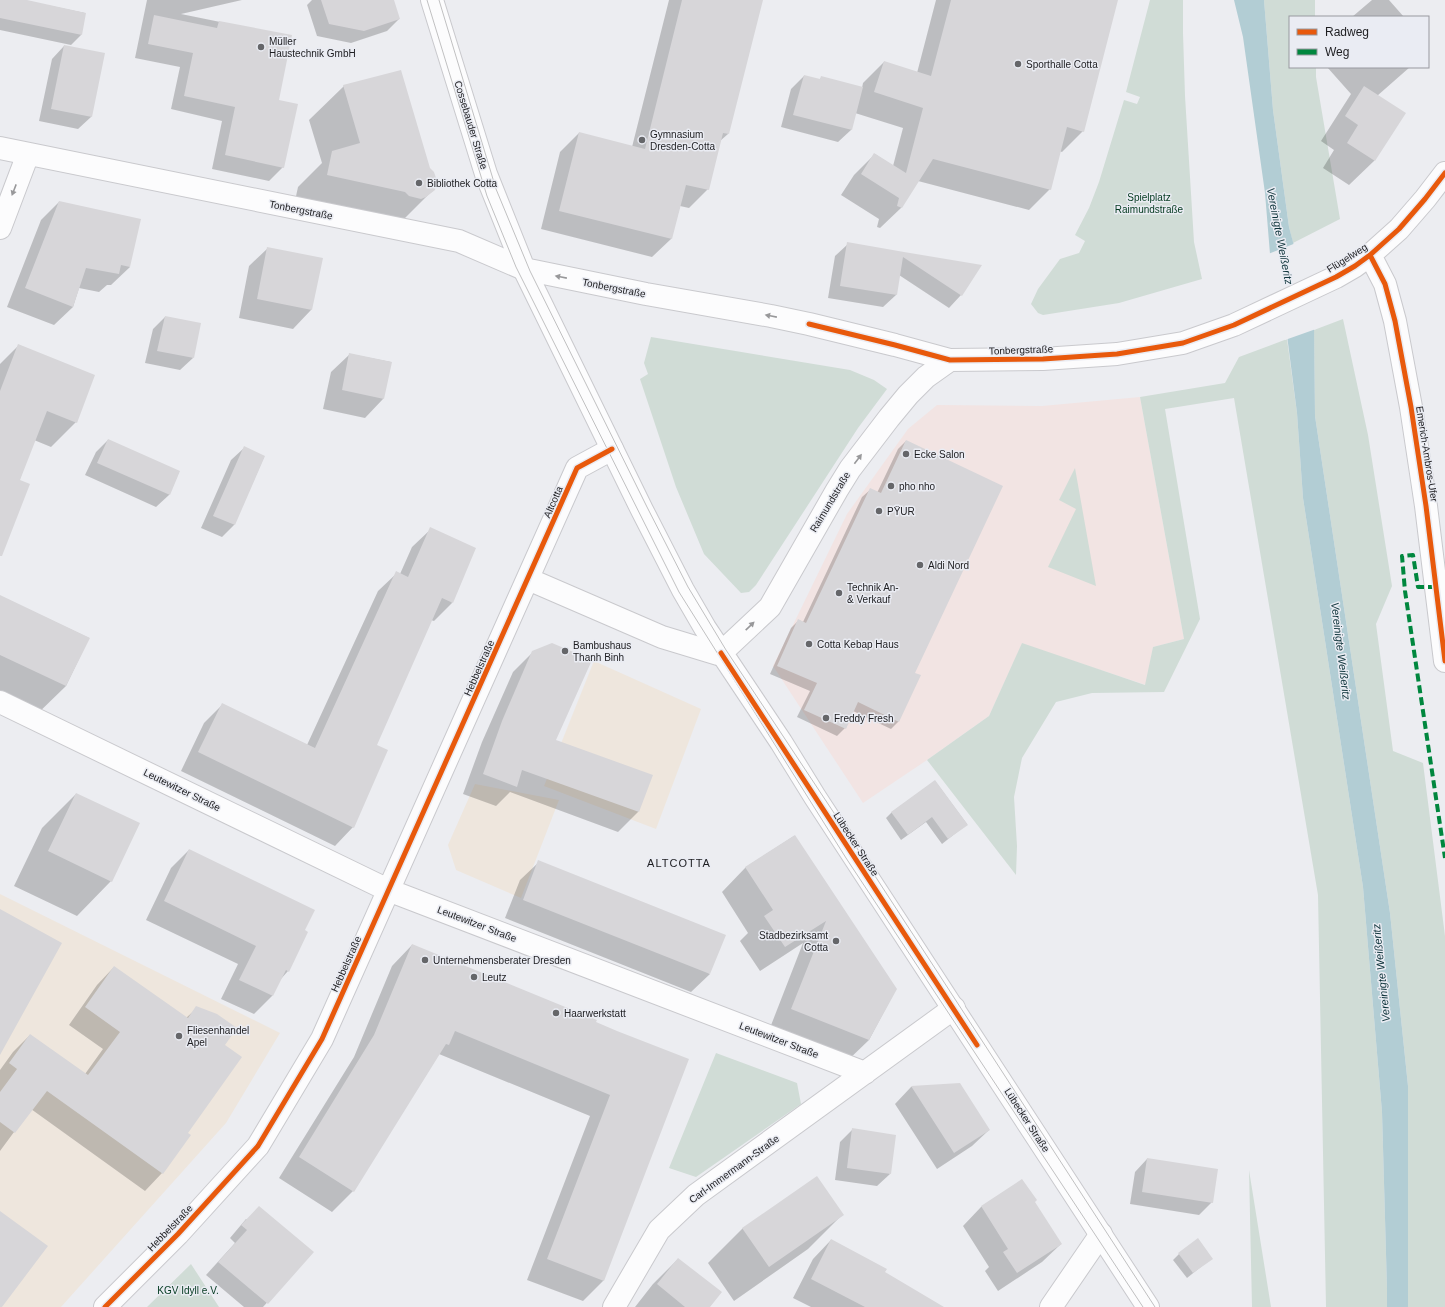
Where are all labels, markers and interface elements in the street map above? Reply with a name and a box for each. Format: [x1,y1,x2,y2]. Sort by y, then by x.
legend [1289,16,1429,68]
text: Radweg [1325,25,1369,39]
place label: Müller Haustechnik GmbH [269,36,356,59]
marker: Müller Haustechnik GmbH [256,42,266,52]
text: Weg [1325,45,1349,59]
marker: Sporthalle Cotta [1013,59,1023,69]
place label: Sporthalle Cotta [1026,59,1098,70]
street label: Cossebauder Straße [452,79,490,171]
place label: Gymnasium Dresden-Cotta [650,129,715,152]
marker: Gymnasium Dresden-Cotta [637,135,647,145]
marker: Bibliothek Cotta [414,178,424,188]
place label: Bibliothek Cotta [427,178,497,189]
one-way arrow [11,185,17,197]
water label: Vereinigte Weißeritz [1265,187,1295,286]
park label: Spielplatz Raimundstraße [1115,192,1184,215]
street label: Tonbergstraße [268,198,334,222]
street label: Flügelweg [1325,241,1369,275]
one-way arrow [555,274,567,280]
street label: Tonbergstraße [581,276,647,300]
one-way arrow [765,313,777,319]
street label: Tonbergstraße [989,343,1054,357]
street label: Emerich-Ambros-Ufer [1414,405,1440,503]
marker: Ecke Salon [901,449,911,459]
place label: Ecke Salon [914,449,965,460]
one-way arrow [854,453,862,464]
street label: Raimundstraße [808,469,853,534]
marker: pho nho [886,481,896,491]
place label: pho nho [899,481,936,492]
street label: Altcotta [541,484,565,519]
marker: PŸUR [874,506,884,516]
place label: PŸUR [887,506,915,517]
marker: Aldi Nord [915,560,925,570]
place label: Aldi Nord [928,560,969,571]
place label: Technik An- & Verkauf [847,582,899,605]
marker: Technik An- & Verkauf [834,588,844,598]
water label: Vereinigte Weißeritz [1329,601,1353,701]
one-way arrow [745,621,755,631]
street label: Hebbelstraße [462,638,496,698]
marker: Cotta Kebap Haus [804,639,814,649]
place label: Cotta Kebap Haus [817,639,899,650]
place label: Bambushaus Thanh Binh [573,640,631,663]
marker: Bambushaus Thanh Binh [560,646,570,656]
marker: Freddy Fresh [821,713,831,723]
place label: Freddy Fresh [834,713,893,724]
street label: Leutewitzer Straße [142,767,223,814]
street label: Lübecker Straße [831,810,881,878]
district label: ALTCOTTA [647,857,711,869]
street label: Leutewitzer Straße [436,904,519,944]
water label: Vereinigte Weißeritz [1370,923,1392,1023]
place label: Stadbezirksamt Cotta [759,930,828,953]
street label: Hebbelstraße [329,934,363,994]
marker: Stadbezirksamt Cotta [831,936,841,946]
marker: Unternehmensberater Dresden [420,955,430,965]
place label: Unternehmensberater Dresden [433,955,571,966]
marker: Leutz [469,972,479,982]
place label: Leutz [482,972,506,983]
marker: Haarwerkstatt [551,1008,561,1018]
place label: Haarwerkstatt [564,1008,626,1019]
street label: Leutewitzer Straße [738,1020,821,1060]
place label: Fliesenhandel Apel [187,1025,249,1048]
marker: Fliesenhandel Apel [174,1031,184,1041]
street label: Lübecker Straße [1002,1086,1052,1154]
street label: Carl-Immermann-Straße [687,1132,781,1205]
street label: Hebbelstraße [145,1202,195,1253]
park label: KGV Idyll e.V. [157,1285,219,1296]

